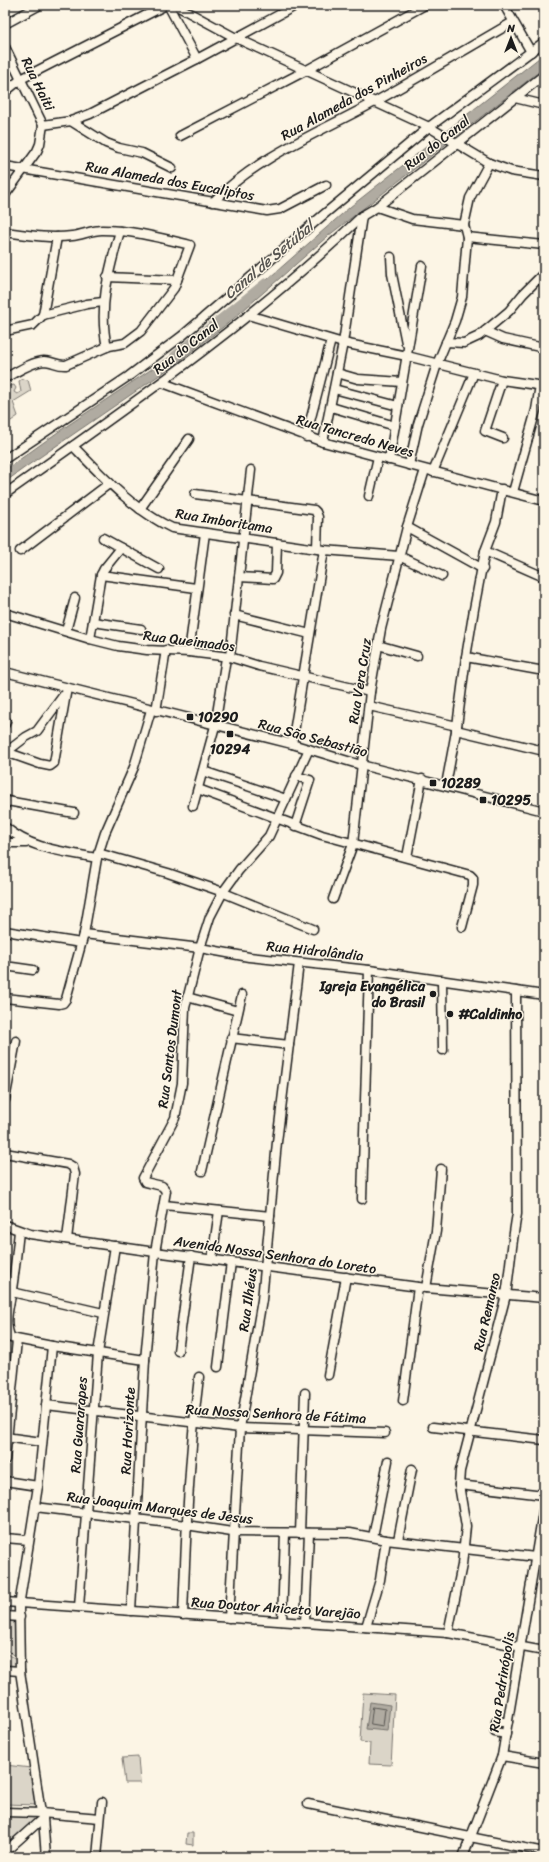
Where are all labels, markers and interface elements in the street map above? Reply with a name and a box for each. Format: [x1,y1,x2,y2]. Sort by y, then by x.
north arrow [491,18,531,58]
text: N [506,19,515,38]
street label: Rua Alameda dos Pinheiros [276,46,432,148]
street label: Rua Haiti [14,53,62,116]
street label: Rua do Canal [398,108,477,177]
street label: Rua Alameda dos Eucaliptos [84,154,257,208]
water label: Canal de Setúbal [218,212,323,306]
street label: Rua do Canal [147,312,226,381]
street label: Rua Tancredo Neves [293,407,417,465]
street label: Rua Imboritama [174,501,274,541]
street label: Rua Queimados [142,623,237,659]
street label: Rua Vera Cruz [341,636,379,726]
place label: 10290 [198,705,239,730]
street label: Rua São Sebastião [255,711,371,765]
marker: 10290 [185,712,195,722]
marker: 10294 [225,729,235,739]
place label: 10294 [210,737,250,762]
place label: 10289 [441,771,481,796]
marker: 10289 [428,778,438,788]
place label: 10295 [491,788,532,813]
marker: 10295 [478,795,488,805]
street label: Rua Hidrolândia [265,933,365,969]
place label: Igreja Evangélica do Brasil [319,974,426,1015]
street label: Rua Santos Dumont [150,987,190,1110]
marker: Igreja Evangélica do Brasil [428,989,438,999]
place label: #Caldinho [458,1002,522,1027]
marker: #Caldinho [445,1009,455,1019]
street label: Avenida Nossa Senhora do Loreto [171,1228,378,1282]
street label: Rua Ilhéus [231,1266,265,1333]
street label: Rua Remanso [466,1270,508,1354]
street label: Rua Guararapes [63,1375,95,1474]
street label: Rua Horizonte [113,1386,143,1475]
street label: Rua Nossa Senhora de Fátima [185,1397,367,1431]
street label: Rua Joaquim Marques de Jesus [65,1484,255,1532]
street label: Rua Doutor Aniceto Varejão [190,1590,362,1626]
street label: Rua Pedrinópolis [482,1630,522,1734]

